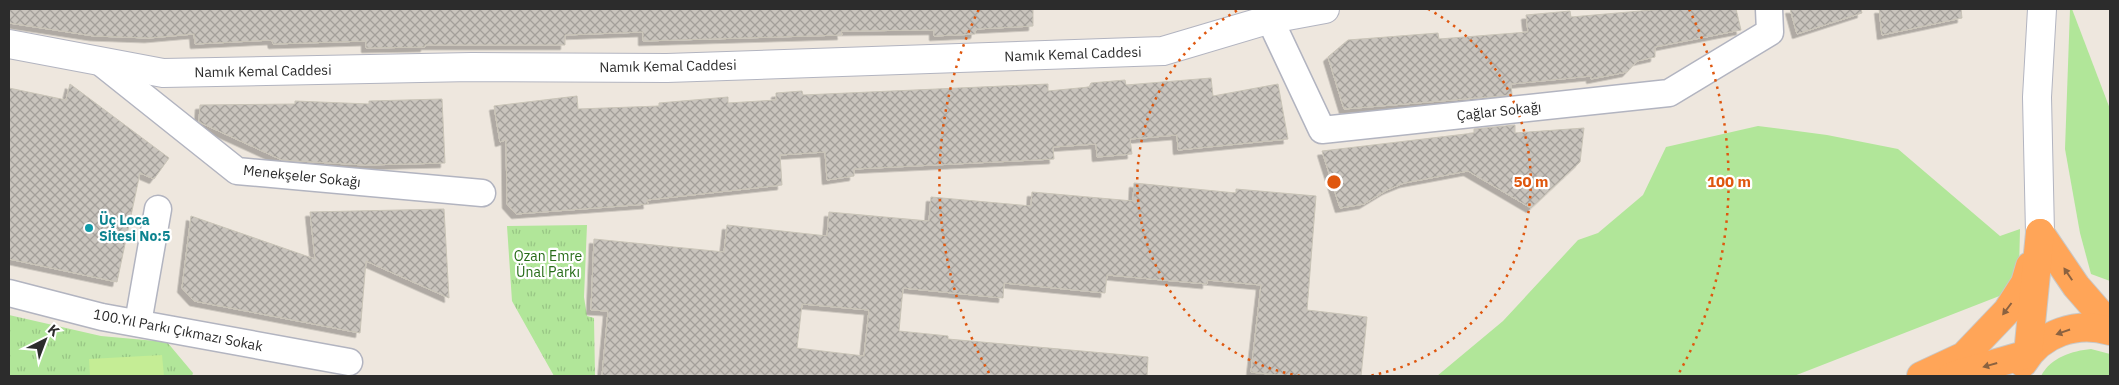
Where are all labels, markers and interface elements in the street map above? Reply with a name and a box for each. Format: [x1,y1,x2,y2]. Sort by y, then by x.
street label: Namık Kemal Caddesi [1004,43,1142,65]
street label: Namık Kemal Caddesi [599,56,737,76]
street label: Namık Kemal Caddesi [194,61,332,81]
street label: Çağlar Sokağı [1456,98,1542,124]
street label: Menekşeler Sokağı [242,161,362,191]
text: 50 m [1514,172,1548,191]
text: 100 m [1707,172,1751,191]
centre of rings [1325,173,1343,191]
place label: Üç Loca Sitesi No:5 [99,211,170,245]
marker: Üç Loca Sitesi No:5 [83,222,95,234]
park label: Ozan Emre Ünal Parkı [514,247,582,281]
one-way arrow [2063,267,2073,281]
one-way arrow [2002,302,2013,315]
street label: 100.Yıl Parkı Çıkmazı Sokak [92,305,265,355]
north arrow [20,315,70,365]
text: K [44,320,64,340]
one-way arrow [2055,328,2070,336]
one-way arrow [1983,362,1998,370]

